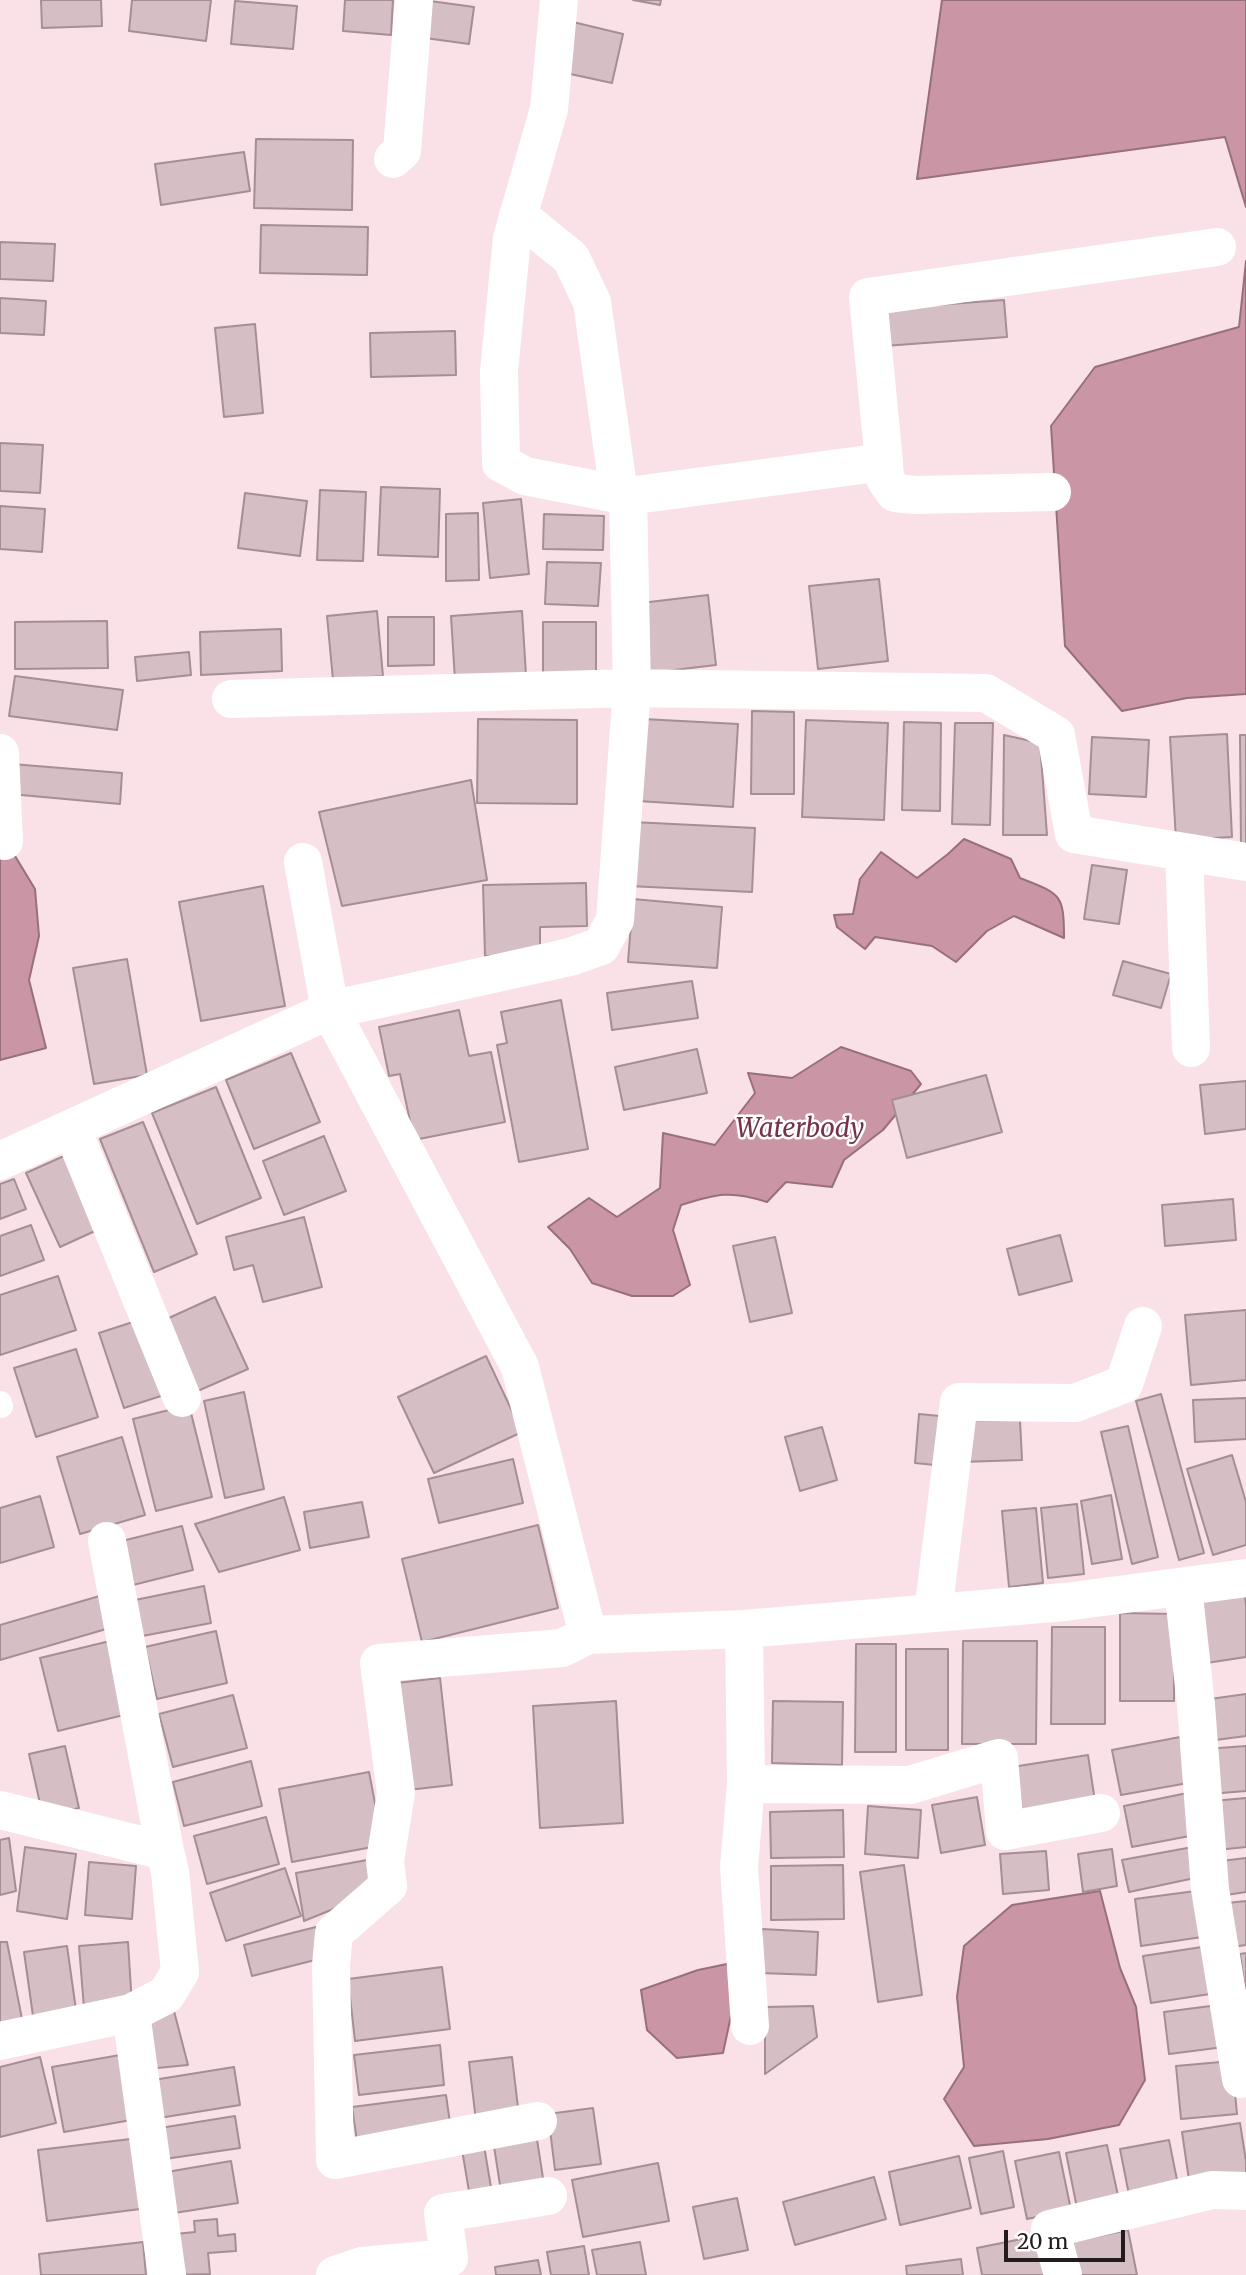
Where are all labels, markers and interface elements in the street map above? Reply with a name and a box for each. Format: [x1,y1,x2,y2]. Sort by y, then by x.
water label: Waterbody [736,1114,864,1146]
scale bar [1008,2216,1129,2260]
text: 20 m [1017,2228,1068,2255]

